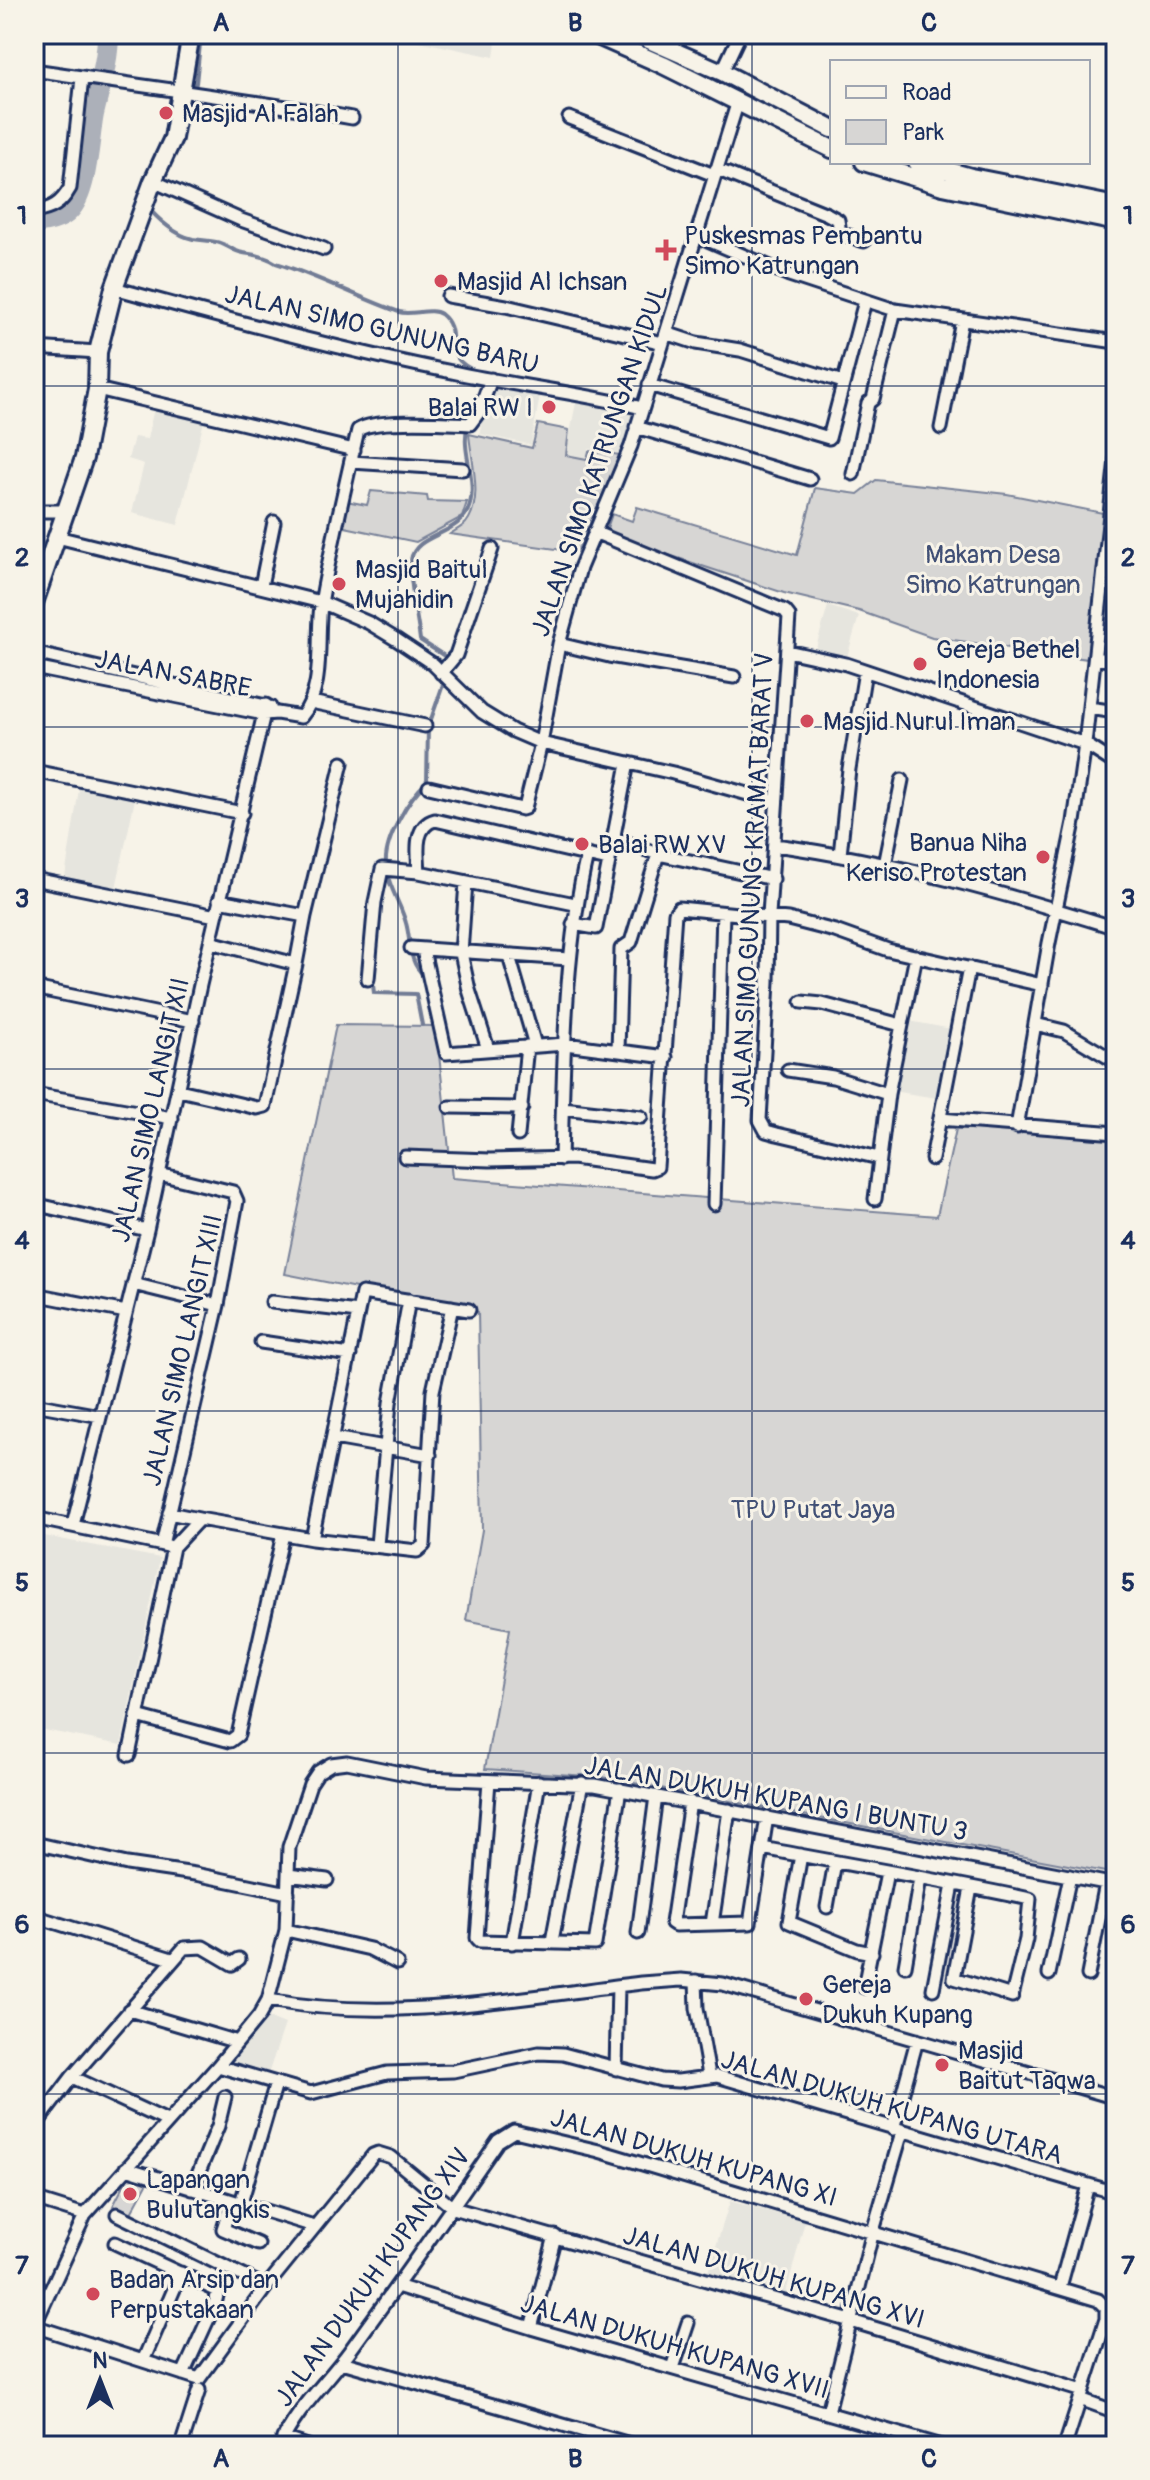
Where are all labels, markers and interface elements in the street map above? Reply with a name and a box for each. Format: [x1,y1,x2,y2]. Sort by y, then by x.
text: A [213,7,230,39]
text: B [568,7,582,39]
text: C [921,7,937,39]
legend [830,60,1090,164]
text: Road [902,78,952,107]
place label: Masjid Al Falah [182,98,339,130]
marker: Masjid Al Falah [157,104,175,122]
text: Park [902,118,944,147]
text: 1 [17,200,27,232]
text: 1 [1123,200,1133,232]
place label: Puskesmas Pembantu Simo Katrungan [684,220,923,282]
marker: Puskesmas Pembantu Simo Katrungan [655,239,677,261]
place label: Masjid Al Ichsan [457,266,627,298]
marker: Masjid Al Ichsan [432,272,450,290]
street label: JALAN SIMO GUNUNG BARU [222,278,542,382]
street label: JALAN SIMO KATRUNGAN KIDUL [524,280,675,641]
place label: Balai RW I [427,392,533,424]
marker: Balai RW I [540,398,558,416]
park label: Makam Desa Simo Katrungan [905,539,1081,601]
text: 2 [15,542,29,574]
text: 2 [1121,542,1135,574]
place label: Masjid Baitul Mujahidin [355,554,488,616]
marker: Masjid Baitul Mujahidin [330,575,348,593]
place label: Gereja Bethel Indonesia [936,634,1081,696]
street label: JALAN SABRE [92,643,254,705]
street label: JALAN SIMO GUNUNG KRAMAT BARAT V [725,652,781,1108]
marker: Gereja Bethel Indonesia [911,655,929,673]
place label: Masjid Nurul Iman [823,706,1016,738]
marker: Masjid Nurul Iman [798,712,816,730]
place label: Banua Niha Keriso Protestan [845,827,1027,889]
place label: Balai RW XV [598,829,727,861]
marker: Balai RW XV [573,835,591,853]
marker: Banua Niha Keriso Protestan [1034,848,1052,866]
text: 3 [15,883,29,915]
text: 3 [1121,883,1135,915]
street label: JALAN SIMO LANGIT XII [105,975,197,1246]
street label: JALAN SIMO LANGIT XIII [136,1211,230,1489]
text: 4 [14,1225,30,1257]
text: 4 [1120,1225,1136,1257]
park label: TPU Putat Jaya [731,1494,895,1526]
text: 5 [15,1567,29,1599]
text: 5 [1121,1567,1135,1599]
street label: JALAN DUKUH KUPANG I BUNTU 3 [582,1749,970,1848]
text: 6 [14,1909,30,1941]
text: 6 [1120,1909,1136,1941]
place label: Gereja Dukuh Kupang [822,1969,973,2031]
marker: Gereja Dukuh Kupang [797,1990,815,2008]
place label: Masjid Baitut Taqwa [958,2035,1096,2097]
street label: JALAN DUKUH KUPANG UTARA [717,2044,1066,2172]
marker: Masjid Baitut Taqwa [933,2056,951,2074]
street label: JALAN DUKUH KUPANG XI [547,2102,841,2214]
street label: JALAN DUKUH KUPANG XIV [268,2142,477,2413]
place label: Lapangan Bulutangkis [146,2164,270,2226]
marker: Lapangan Bulutangkis [121,2185,139,2203]
street label: JALAN DUKUH KUPANG XVI [619,2220,928,2336]
text: 7 [15,2250,29,2282]
text: 7 [1121,2250,1135,2282]
place label: Badan Arsip dan Perpustakaan [109,2264,279,2326]
marker: Badan Arsip dan Perpustakaan [84,2285,102,2303]
street label: JALAN DUKUH KUPANG XVII [517,2288,833,2406]
north arrow [60,2340,140,2420]
text: N [93,2347,108,2375]
text: A [213,2443,230,2475]
text: B [568,2443,582,2475]
text: C [921,2443,937,2475]

